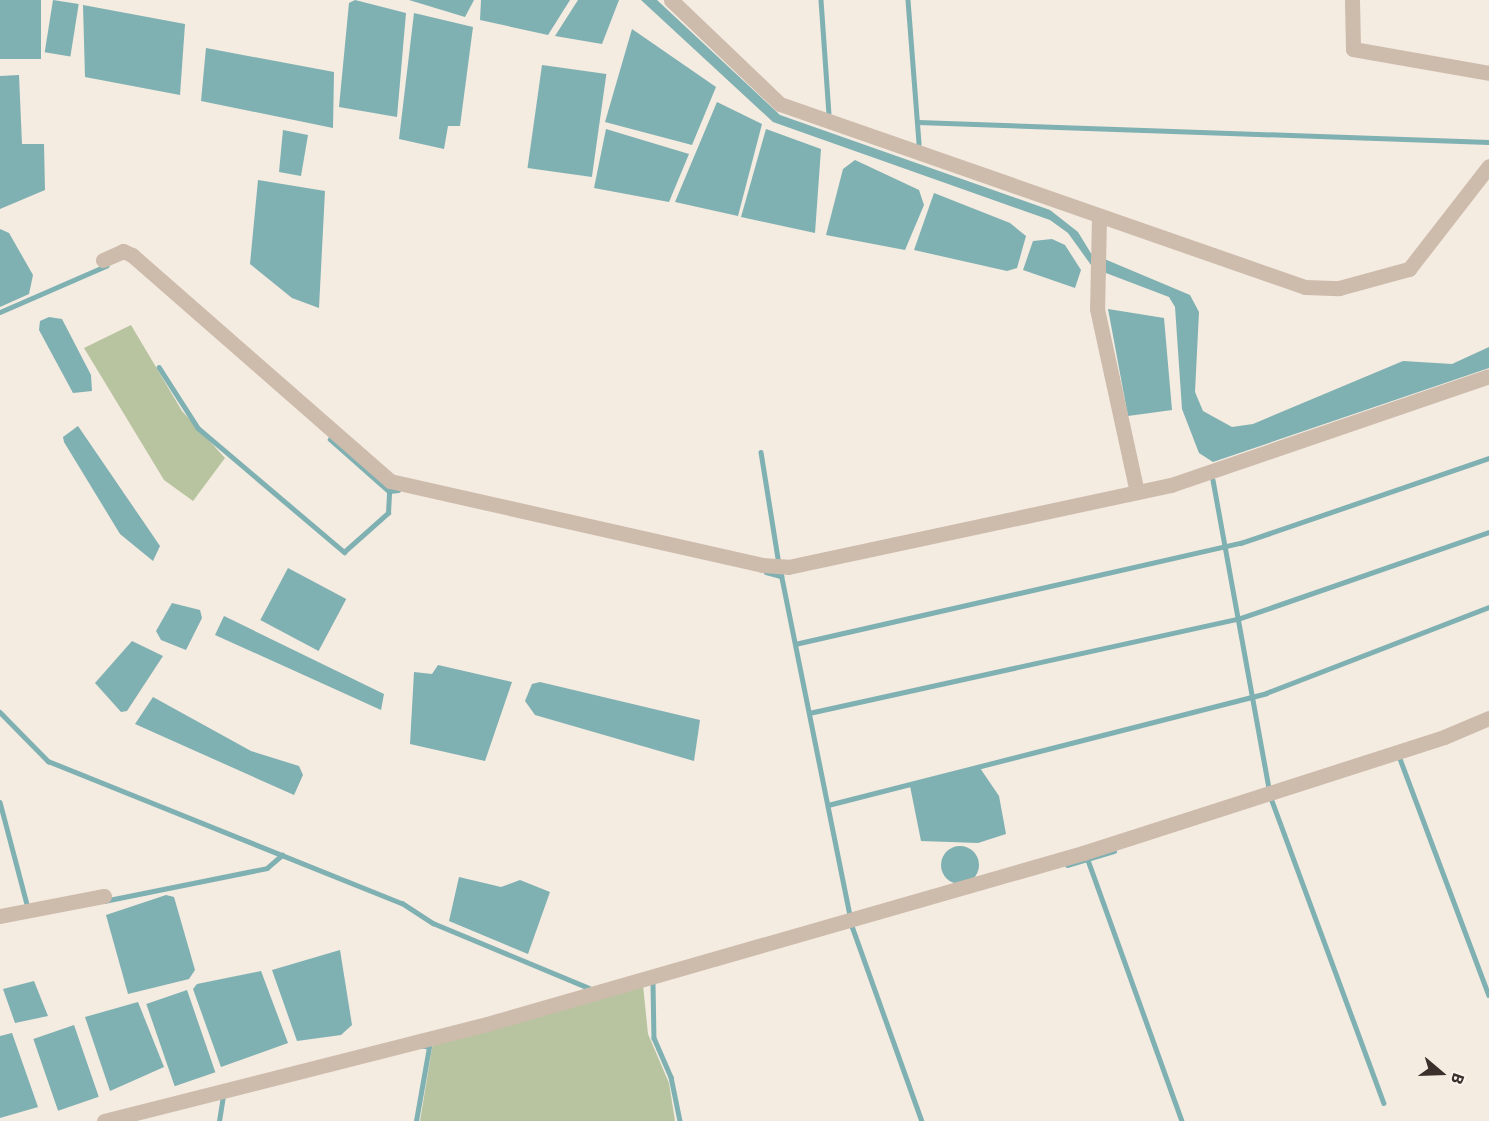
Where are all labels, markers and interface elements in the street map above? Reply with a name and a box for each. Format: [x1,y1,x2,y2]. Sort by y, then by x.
north arrow [1411,1043,1471,1103]
text: B [1446,1070,1470,1087]

